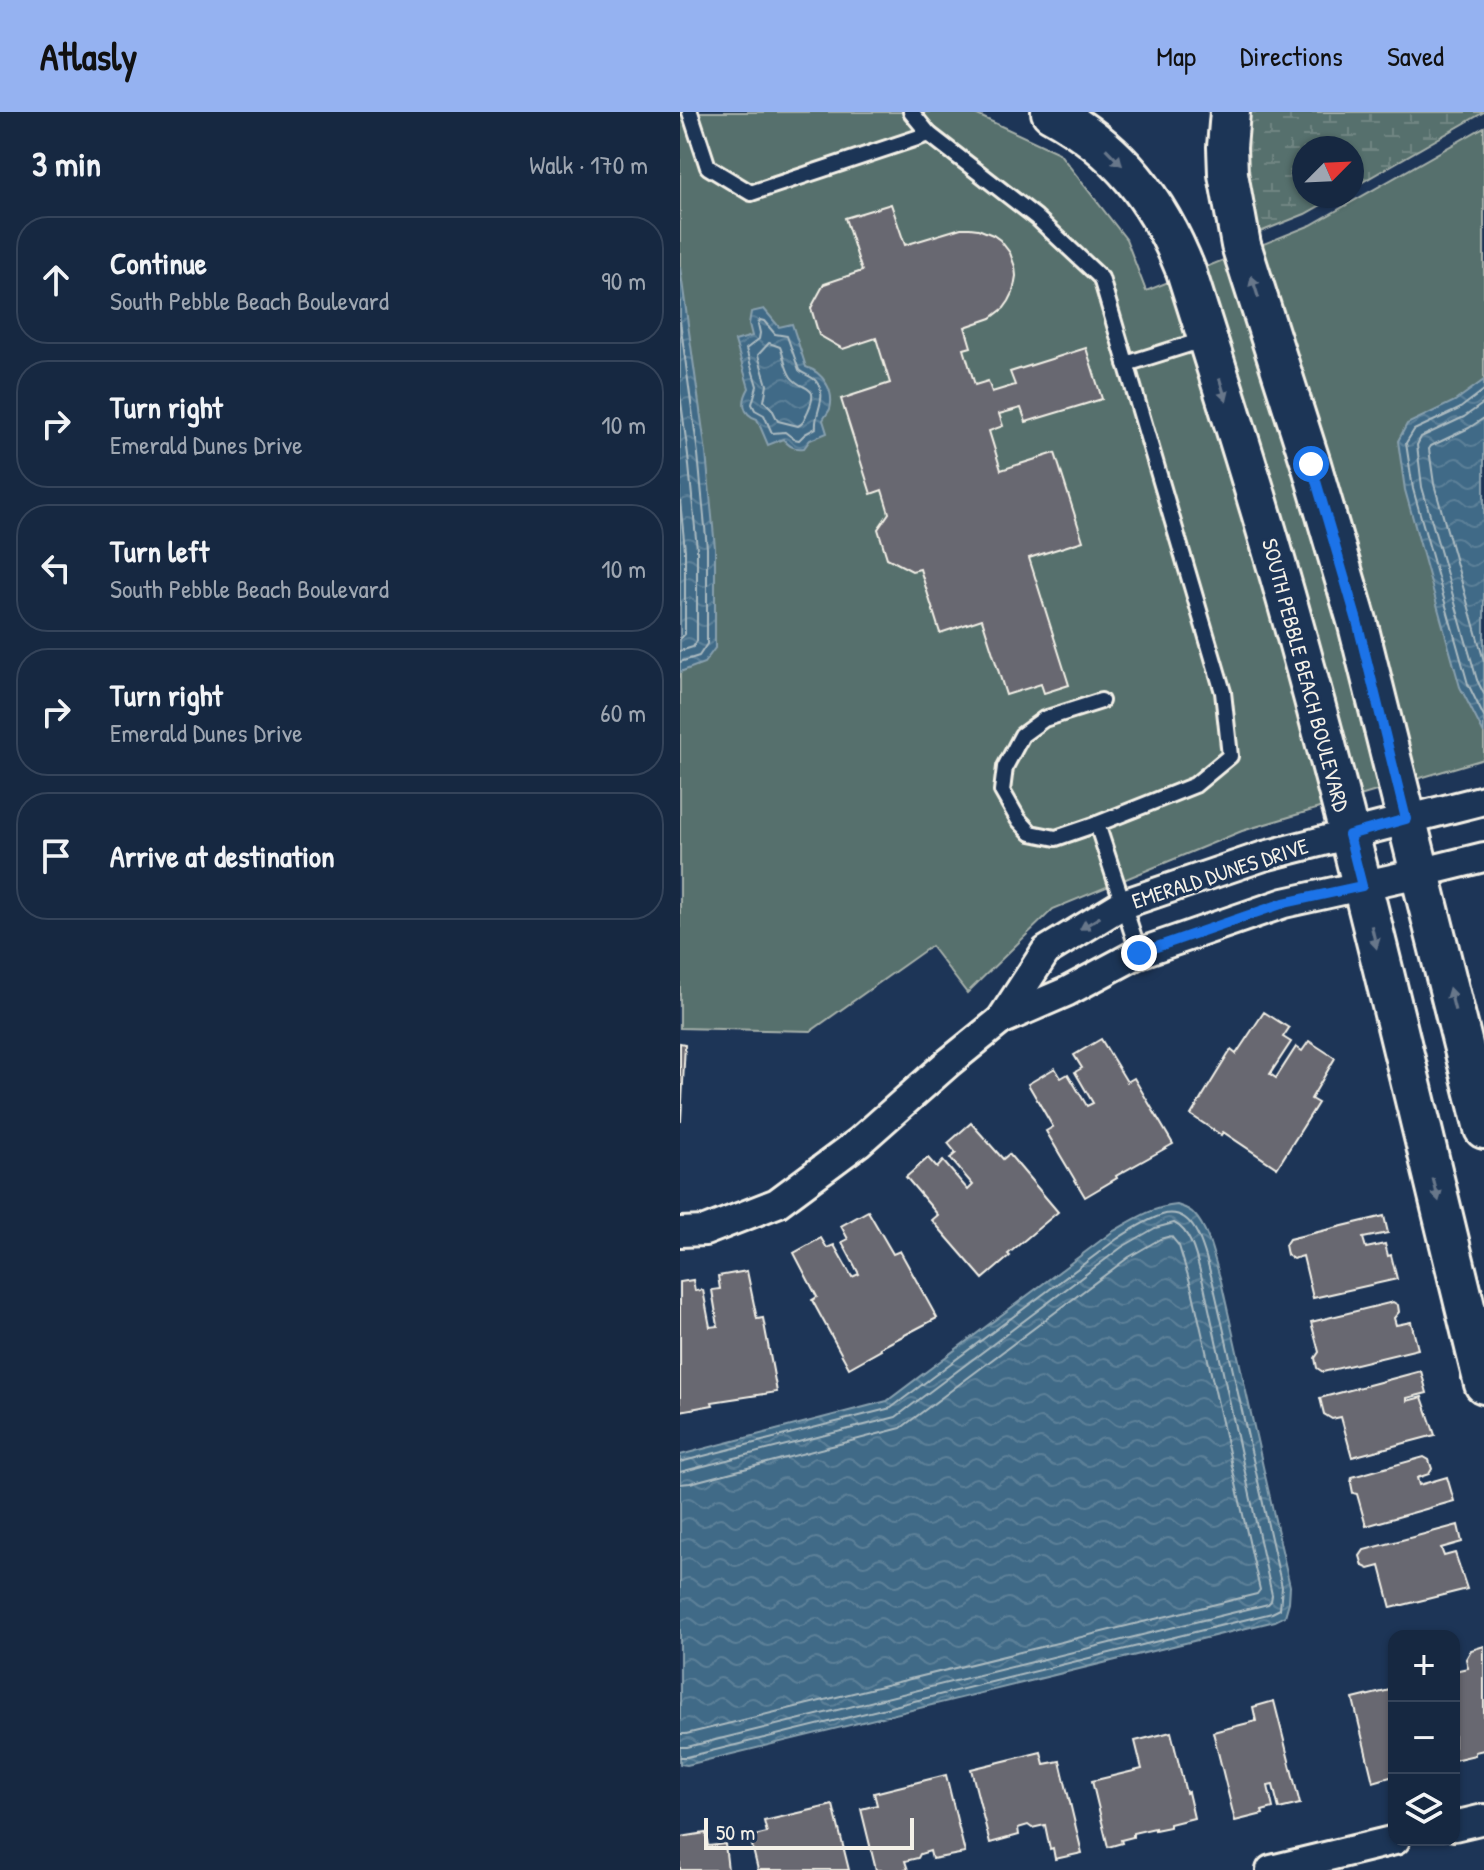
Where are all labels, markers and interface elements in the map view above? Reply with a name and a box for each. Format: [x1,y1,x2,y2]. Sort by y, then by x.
text: Atlasly [40,30,137,82]
text: Map [1156,37,1196,75]
text: Directions [1240,37,1343,75]
text: Saved [1387,37,1444,75]
north arrow [1292,136,1364,208]
text: 3 min [32,141,101,187]
text: Walk · 170 m [529,147,648,182]
one-way arrow [1104,147,1123,166]
text: Continue [110,243,207,283]
icon: ahead [34,258,78,302]
text: 90 m [601,263,646,298]
one-way arrow [1248,274,1260,298]
text: South Pebble Beach Boulevard [110,283,389,318]
one-way arrow [1218,378,1230,402]
text: Turn right [110,387,223,427]
icon: right [34,402,78,446]
text: 10 m [601,407,646,442]
text: Emerald Dunes Drive [110,427,303,462]
route start [1293,446,1329,482]
text: Turn left [110,531,209,571]
street label: SOUTH PEBBLE BEACH BOULEVARD [1255,535,1357,815]
icon: left [34,546,78,590]
text: 10 m [601,551,646,586]
text: South Pebble Beach Boulevard [110,571,389,606]
text: Turn right [110,675,223,715]
icon: right [34,690,78,734]
text: 60 m [600,695,646,730]
text: Emerald Dunes Drive [110,715,303,750]
street label: EMERALD DUNES DRIVE [1128,830,1312,916]
icon: arrive [34,834,78,878]
text: Arrive at destination [110,836,335,876]
one-way arrow [1079,916,1101,930]
one-way arrow [1369,925,1381,950]
route end [1121,935,1157,971]
one-way arrow [1445,987,1457,1012]
one-way arrow [1430,1178,1443,1203]
map controls [1388,1630,1460,1846]
button: + [1388,1630,1460,1702]
button: − [1388,1702,1460,1774]
button: layers [1388,1774,1460,1846]
scale bar [704,1814,914,1850]
text: 50 m [716,1817,755,1847]

